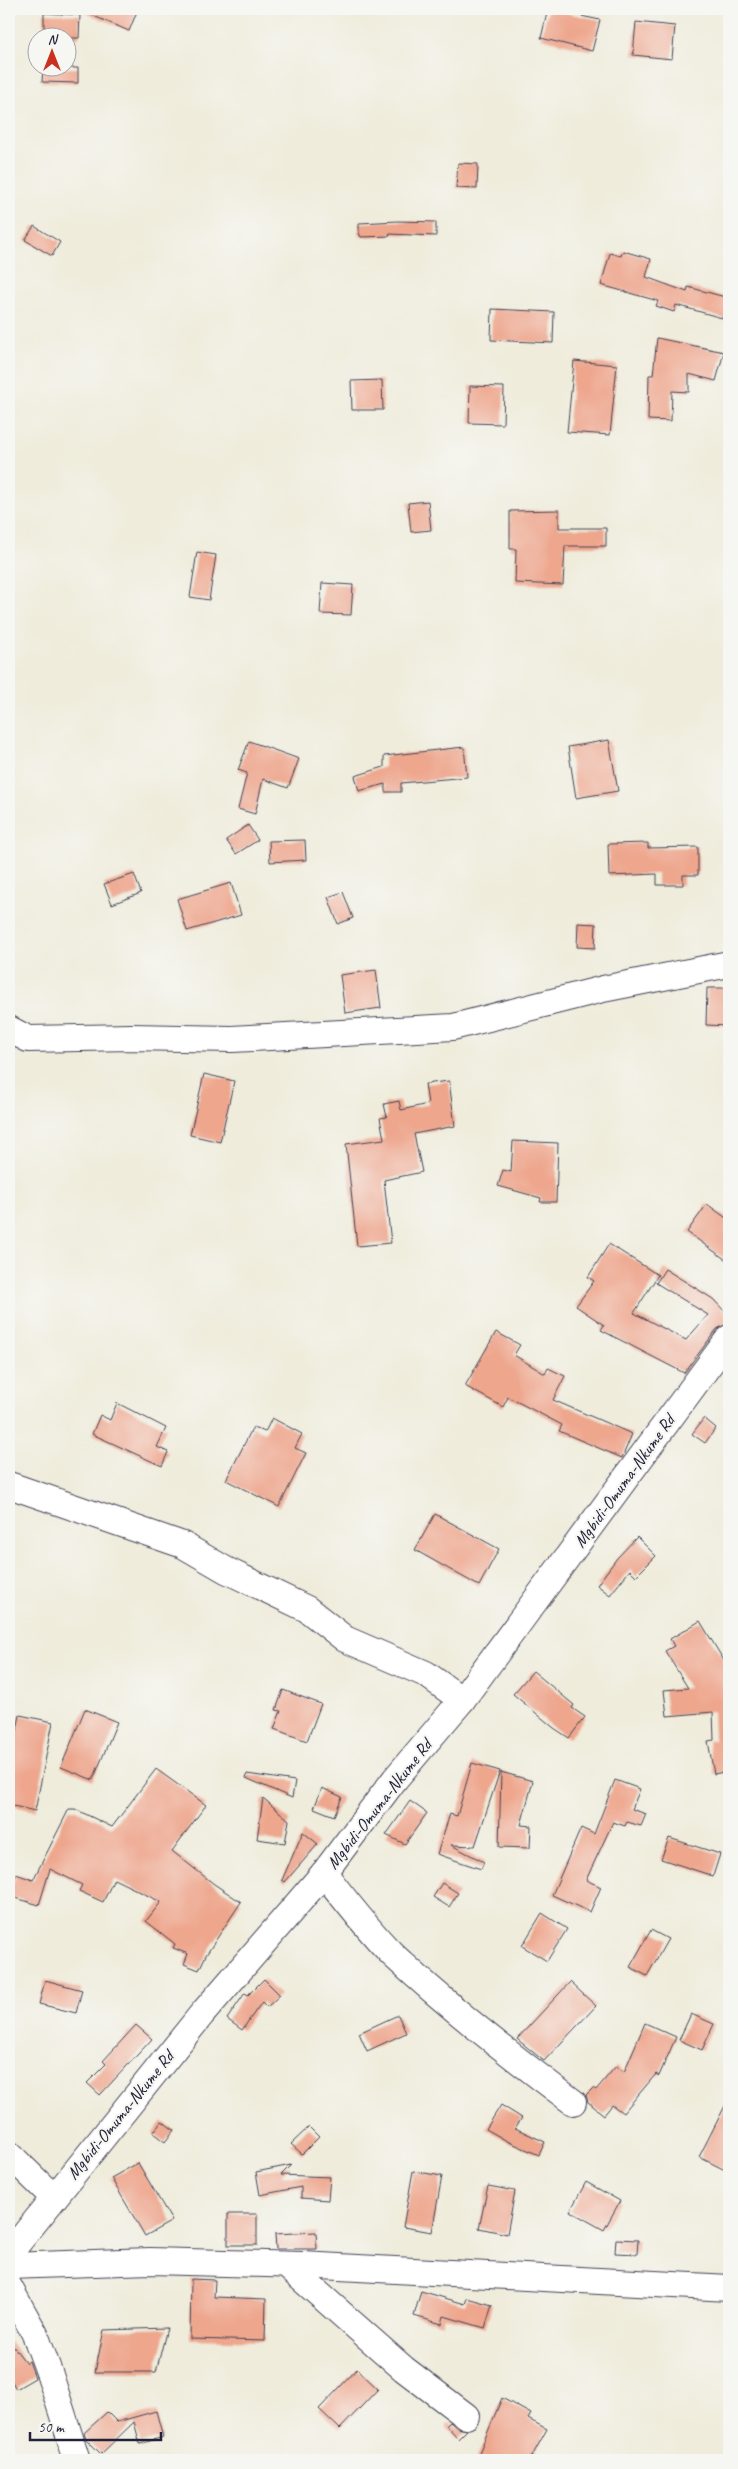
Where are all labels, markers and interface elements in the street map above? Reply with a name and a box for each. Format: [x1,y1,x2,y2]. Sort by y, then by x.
north arrow [28,28,78,78]
text: N [48,31,59,48]
street label: Mgbidi-Omuma-Nkume Rd [568,1408,681,1552]
street label: Mgbidi-Omuma-Nkume Rd [321,1732,438,1873]
street label: Mgbidi-Omuma-Nkume Rd [61,2044,180,2184]
scale bar [30,2409,161,2441]
text: 50 m [38,2418,65,2437]

